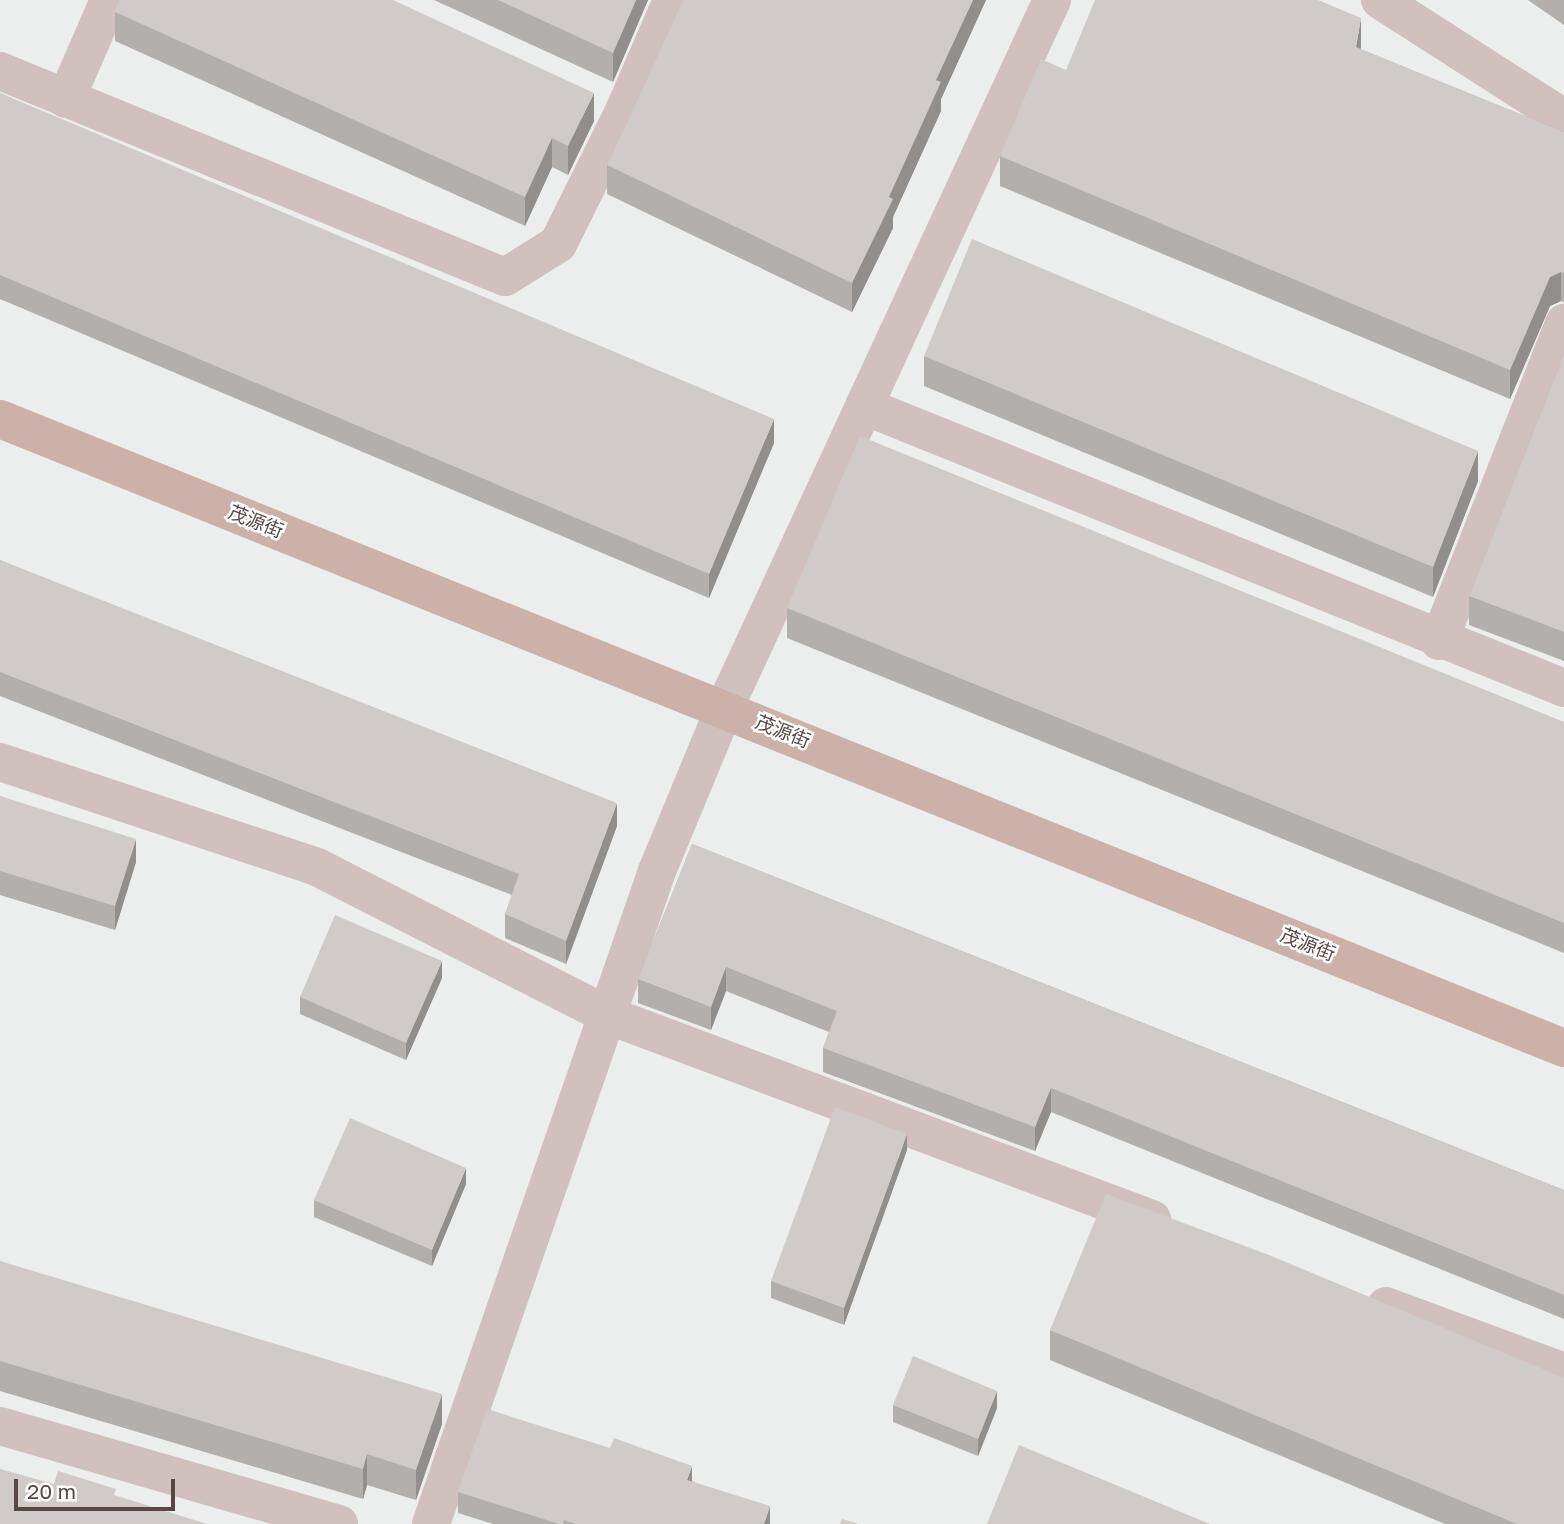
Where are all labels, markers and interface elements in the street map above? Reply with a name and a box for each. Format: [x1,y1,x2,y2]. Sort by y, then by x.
street label: 茂源街 [225,500,287,542]
street label: 茂源街 [752,710,814,752]
street label: 茂源街 [1277,923,1339,965]
scale bar [18,1464,178,1508]
text: 20 m [27,1478,76,1504]

